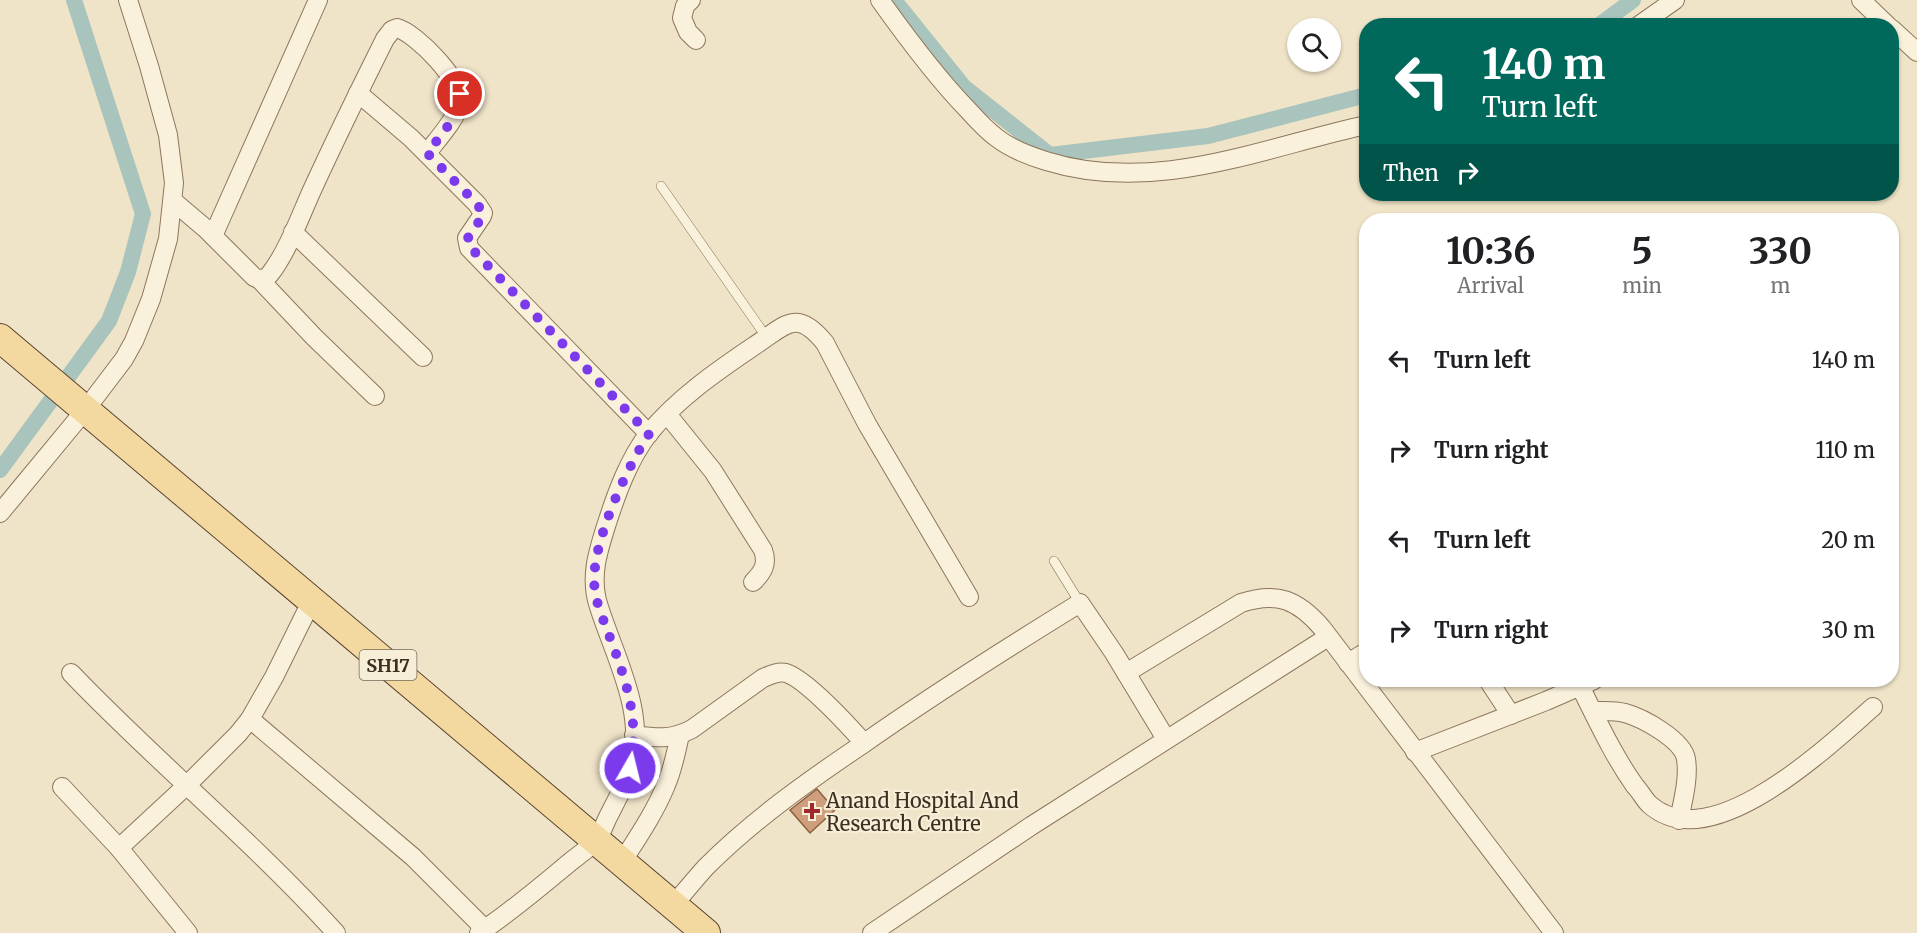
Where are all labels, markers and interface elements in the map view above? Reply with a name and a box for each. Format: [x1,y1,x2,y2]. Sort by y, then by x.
map controls [1287,18,1341,72]
button: search [1287,18,1341,72]
text: 140 m [1482,38,1605,90]
icon: left [1383,42,1461,120]
pin [434,68,485,119]
icon: arrive [443,77,476,110]
text: Turn left [1482,90,1597,124]
icon: right [1451,156,1484,189]
text: Then [1383,159,1439,187]
text: 10:36 [1446,229,1535,274]
text: 5 [1632,229,1653,274]
text: 330 [1749,229,1812,274]
text: Arrival [1457,273,1524,298]
text: min [1622,273,1662,298]
text: m [1770,273,1790,298]
icon: left [1383,344,1416,377]
text: Turn left [1434,346,1531,374]
text: 140 m [1812,346,1875,374]
icon: right [1383,434,1416,467]
text: Turn right [1434,436,1548,464]
text: 110 m [1816,436,1875,464]
icon: left [1383,524,1416,557]
text: Turn left [1434,526,1531,554]
text: 20 m [1821,526,1875,554]
icon: right [1383,614,1416,647]
text: Turn right [1434,616,1548,644]
text: 30 m [1821,616,1875,644]
road number: SH17 [360,650,416,680]
position arrow [598,736,662,800]
place label: Anand Hospital And Research Centre [825,788,1019,836]
marker: Anand Hospital And Research Centre [803,802,821,820]

